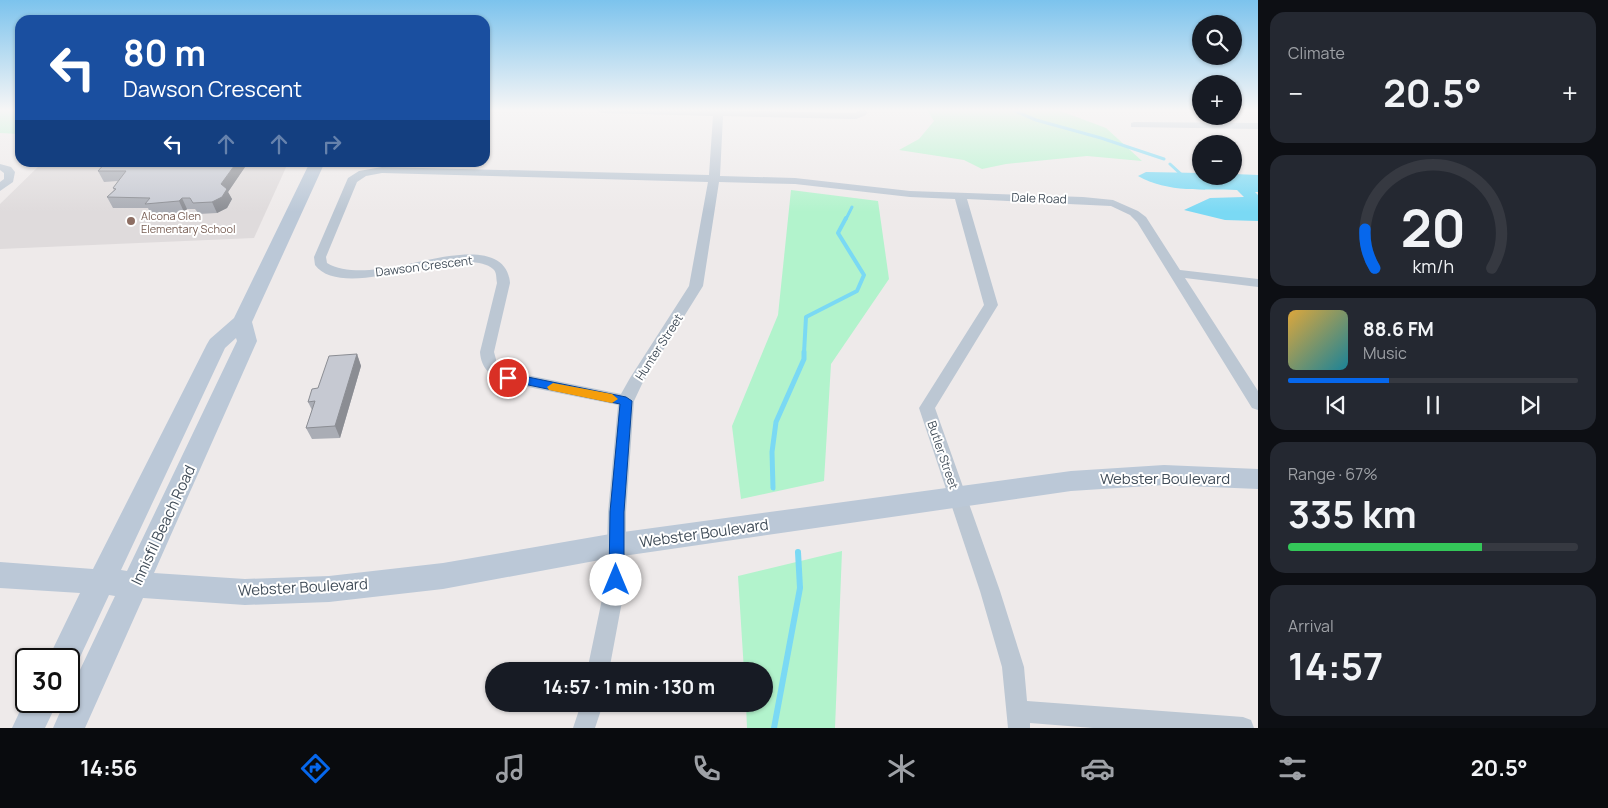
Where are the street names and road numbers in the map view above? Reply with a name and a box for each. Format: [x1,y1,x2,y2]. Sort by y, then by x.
street label: Dale Road [1011,189,1067,207]
street label: Dawson Crescent [374,252,474,280]
street label: Hunter Street [631,310,687,384]
street label: Butler Street [923,419,963,492]
street label: Innisfil Beach Road [126,462,200,588]
street label: Webster Boulevard [1100,468,1230,489]
street label: Webster Boulevard [638,514,770,552]
street label: Webster Boulevard [238,573,368,601]

